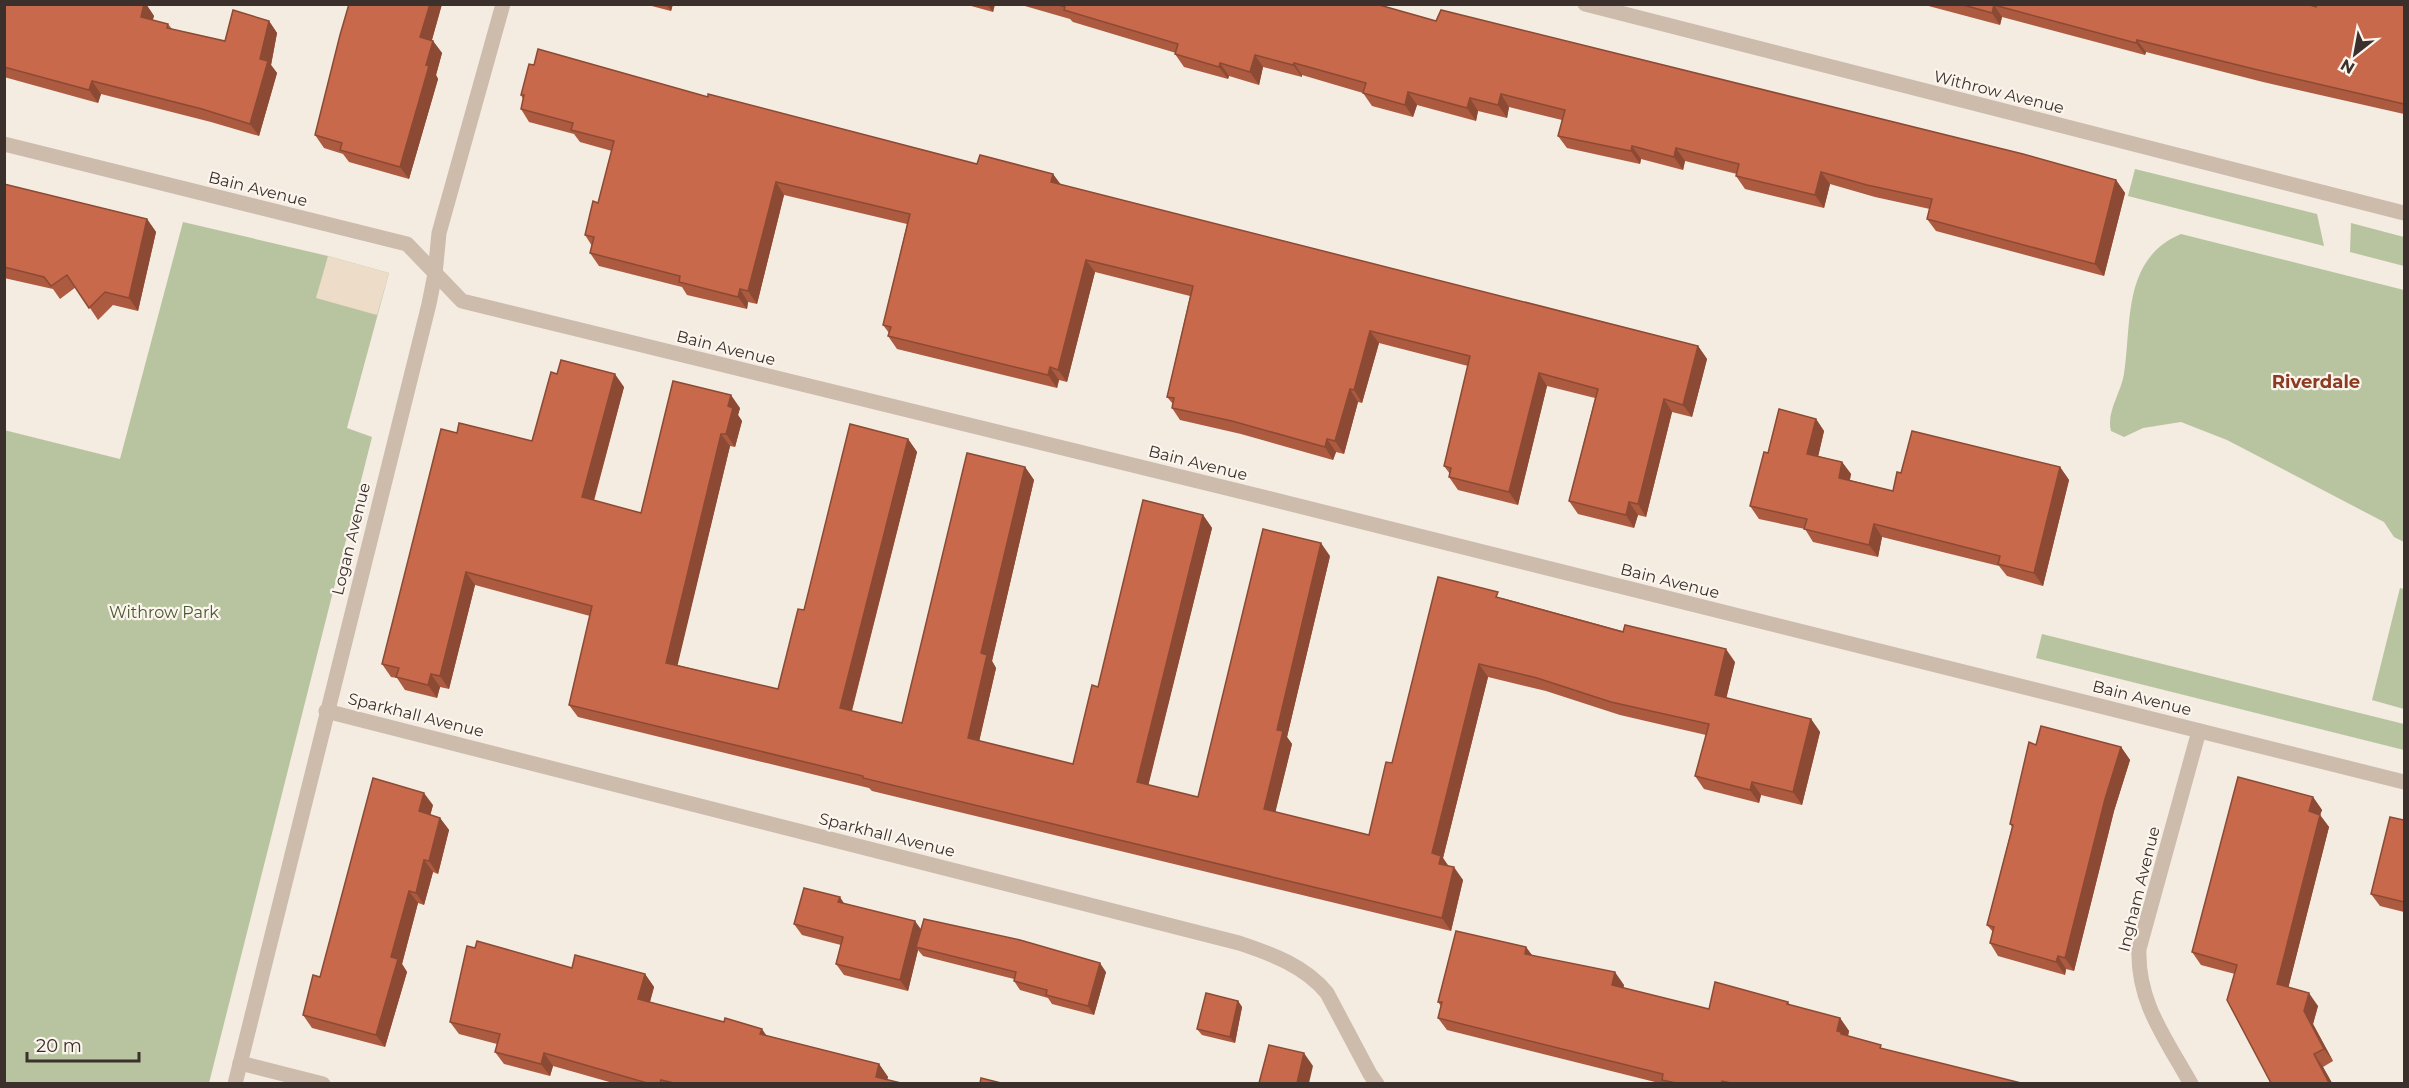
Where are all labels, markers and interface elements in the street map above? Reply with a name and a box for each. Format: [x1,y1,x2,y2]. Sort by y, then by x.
north arrow [2325,24,2385,84]
text: N [2337,55,2358,78]
street label: Withrow Avenue [1932,67,2066,117]
street label: Bain Avenue [207,168,309,210]
street label: Bain Avenue [675,327,777,369]
district label: Riverdale [2272,371,2360,393]
street label: Bain Avenue [1147,442,1249,484]
street label: Logan Avenue [328,481,374,597]
street label: Bain Avenue [1619,560,1721,602]
park label: Withrow Park [109,603,219,622]
street label: Bain Avenue [2091,677,2193,719]
street label: Sparkhall Avenue [346,689,486,741]
street label: Sparkhall Avenue [817,809,957,861]
street label: Ingham Avenue [2114,824,2164,954]
scale bar [27,1025,140,1063]
text: 20 m [36,1035,82,1057]

